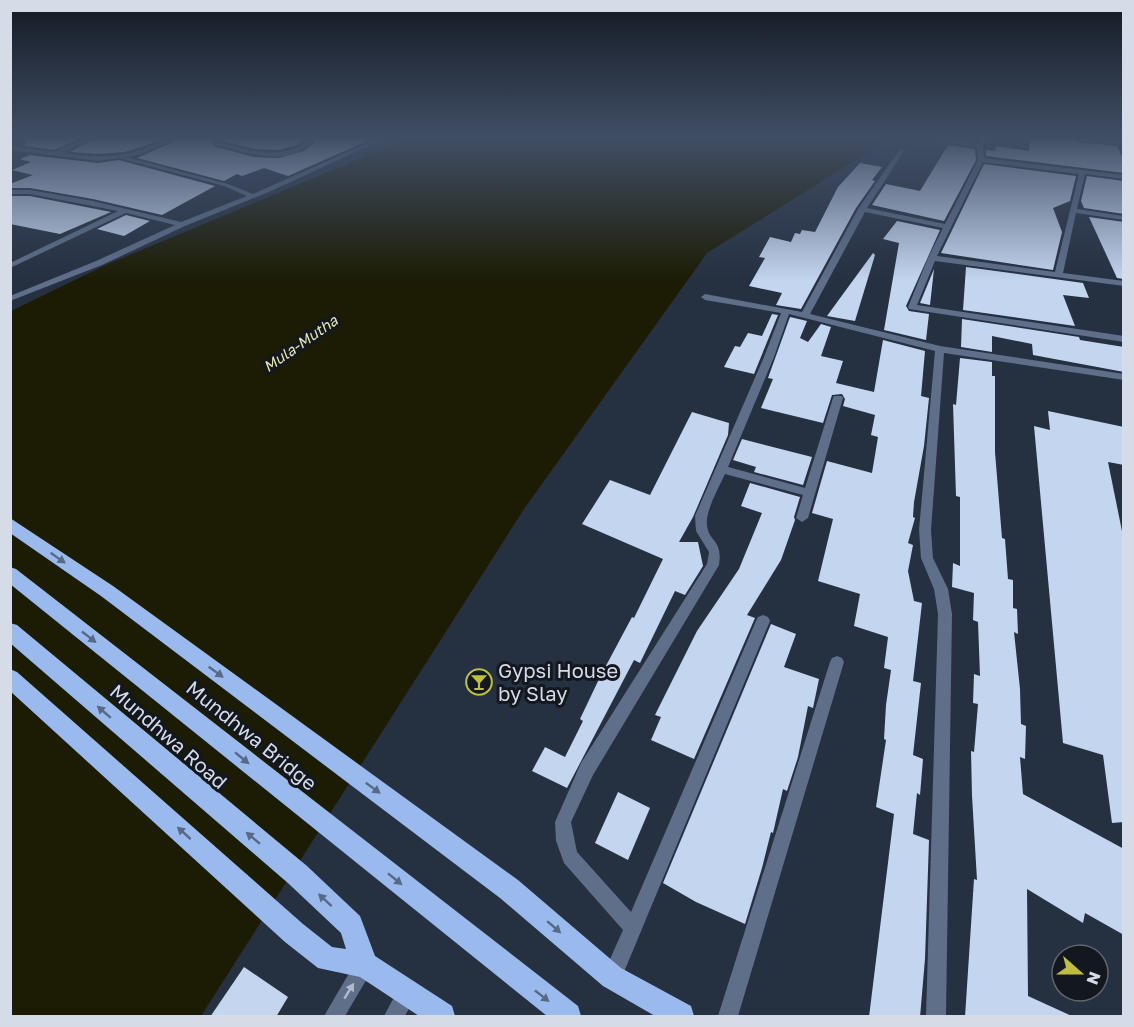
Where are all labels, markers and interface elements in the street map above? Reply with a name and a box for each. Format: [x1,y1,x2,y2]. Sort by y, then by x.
water label: Mula-Mutha [259,310,341,375]
one-way arrow [50,552,66,564]
one-way arrow [81,630,97,643]
place label: Gypsi House by Slay [498,658,618,705]
one-way arrow [209,666,224,678]
bar icon: Gypsi House by Slay [464,667,494,697]
street label: Mundhwa Bridge [182,675,322,795]
street label: Mundhwa Road [106,679,232,793]
one-way arrow [97,706,112,719]
one-way arrow [234,752,250,765]
one-way arrow [365,782,381,794]
one-way arrow [177,827,192,840]
one-way arrow [246,832,261,845]
one-way arrow [387,873,402,885]
one-way arrow [317,893,332,907]
one-way arrow [546,920,561,933]
north arrow [1050,943,1110,1003]
text: N [1082,969,1106,988]
one-way arrow [344,983,355,999]
one-way arrow [534,989,549,1001]

